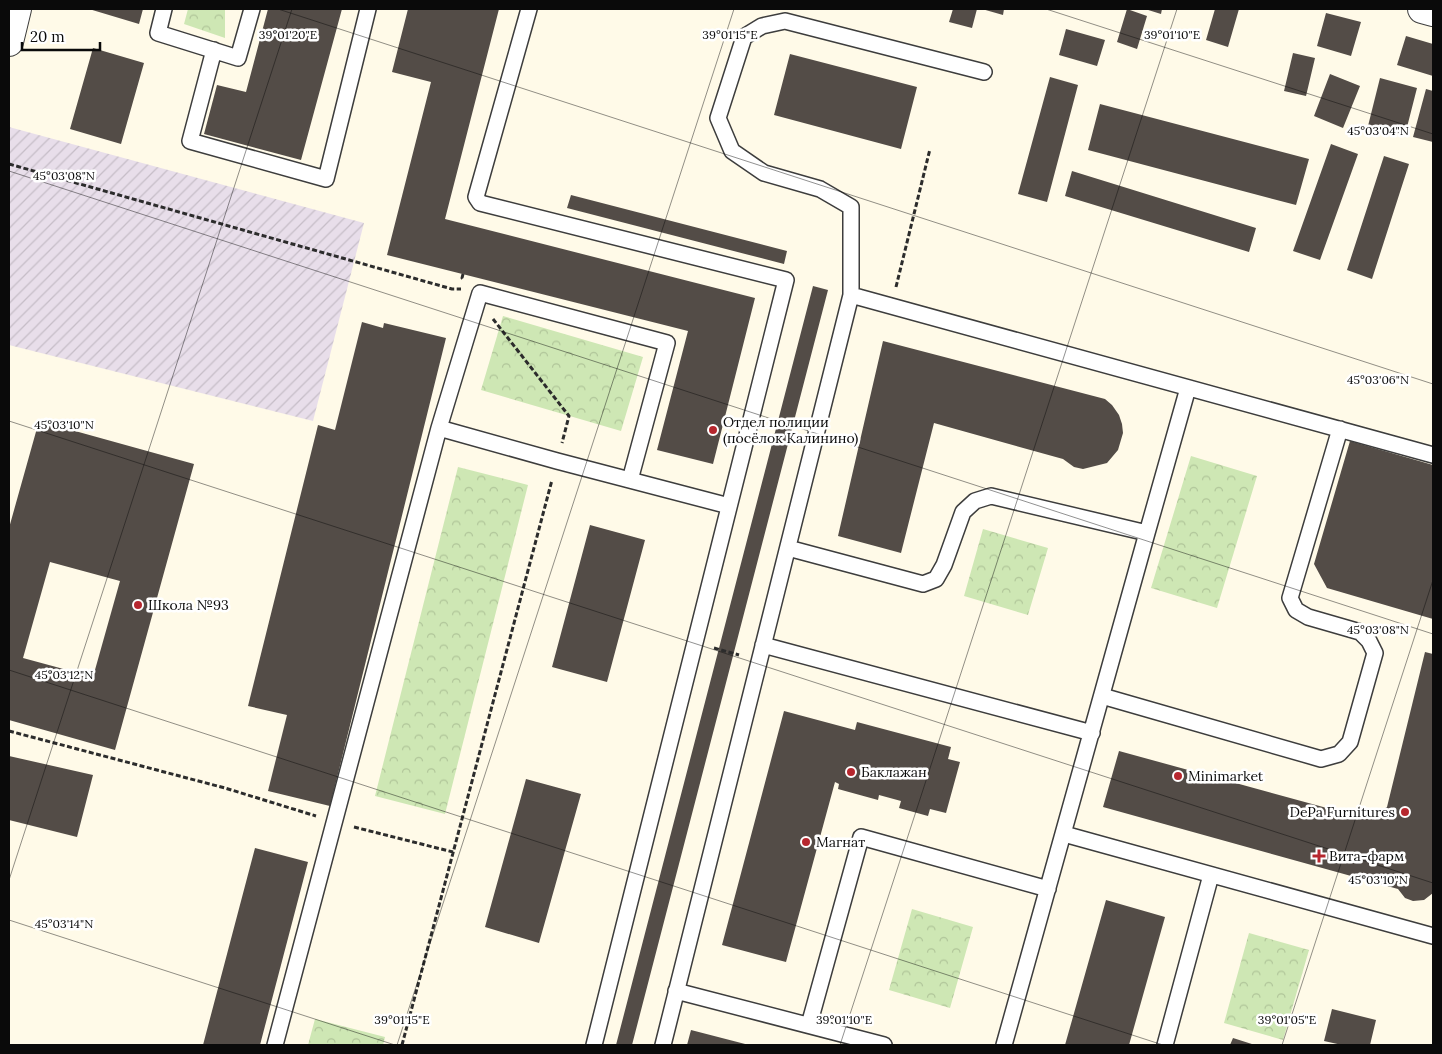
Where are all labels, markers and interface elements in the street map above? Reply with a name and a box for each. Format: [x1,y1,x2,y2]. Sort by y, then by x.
scale bar [22,20,100,52]
text: 20 m [30,27,65,46]
text: 39°01'20"E [259,27,317,42]
text: 39°01'15"E [702,27,758,42]
text: 39°01'10"E [1144,27,1200,42]
text: 45°03'04"N [1347,123,1409,138]
text: 45°03'08"N [33,168,95,183]
text: 45°03'06"N [1347,372,1409,387]
place label: Отдел полиции (посёлок Калинино) [723,413,858,447]
text: 45°03'10"N [34,417,94,432]
marker: Отдел полиции (посёлок Калинино) [707,424,719,436]
place label: Школа №93 [148,596,229,614]
marker: Школа №93 [132,599,144,611]
text: 45°03'08"N [1347,622,1409,637]
text: 45°03'12"N [35,667,93,682]
place label: Баклажан [861,763,927,781]
marker: Баклажан [845,766,857,778]
place label: Minimarket [1188,767,1264,785]
marker: Minimarket [1172,770,1184,782]
place label: DePa Furnitures [1289,803,1395,821]
marker: DePa Furnitures [1399,806,1411,818]
place label: Магнат [816,833,865,851]
marker: Магнат [800,836,812,848]
place label: Вита-фарм [1329,847,1404,865]
marker: Вита-фарм [1313,850,1325,862]
text: 45°03'10"N [1348,872,1408,887]
text: 45°03'14"N [35,916,93,931]
text: 39°01'15"E [374,1012,430,1027]
text: 39°01'10"E [816,1012,872,1027]
text: 39°01'05"E [1258,1012,1316,1027]

